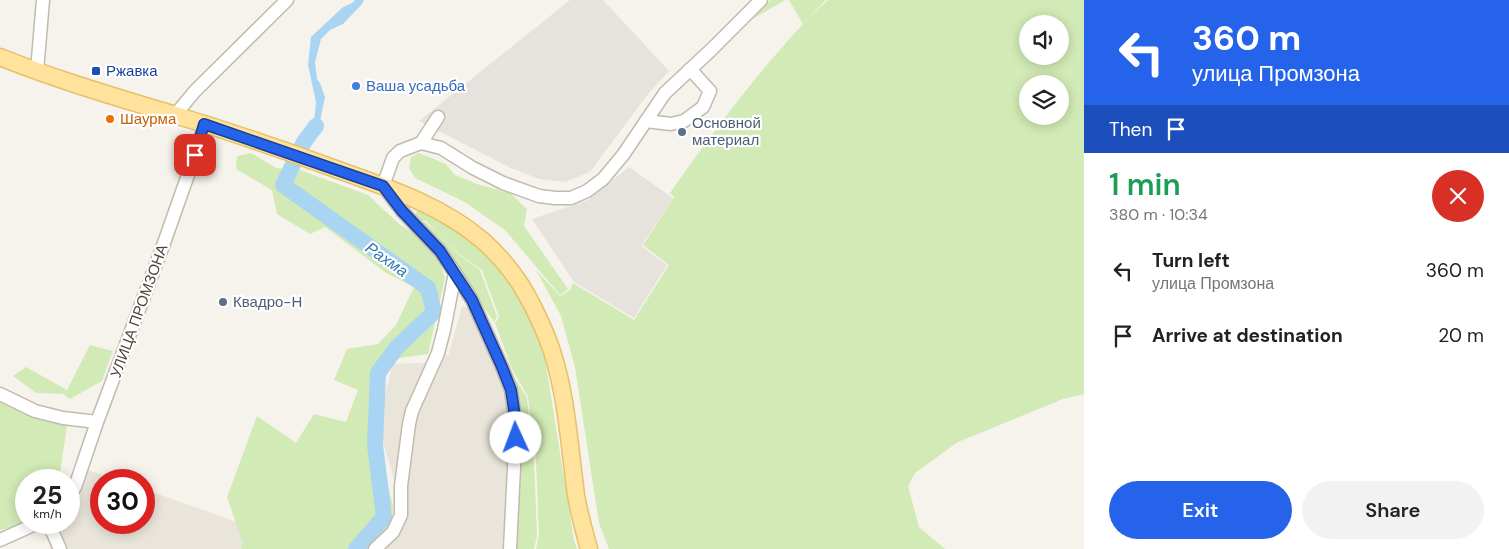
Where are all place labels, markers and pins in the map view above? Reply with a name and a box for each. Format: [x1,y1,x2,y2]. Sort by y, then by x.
place label: Ржавка [106,61,158,81]
marker: Ржавка [90,65,102,77]
place label: Ваша усадьба [366,76,466,96]
marker: Ваша усадьба [350,80,362,92]
place label: Шаурма [120,109,177,129]
marker: Шаурма [104,113,116,125]
place label: Основной материал [692,113,761,150]
marker: Основной материал [676,126,688,138]
pin [174,134,216,176]
place label: Квадро-Н [233,292,302,312]
marker: Квадро-Н [217,296,229,308]

